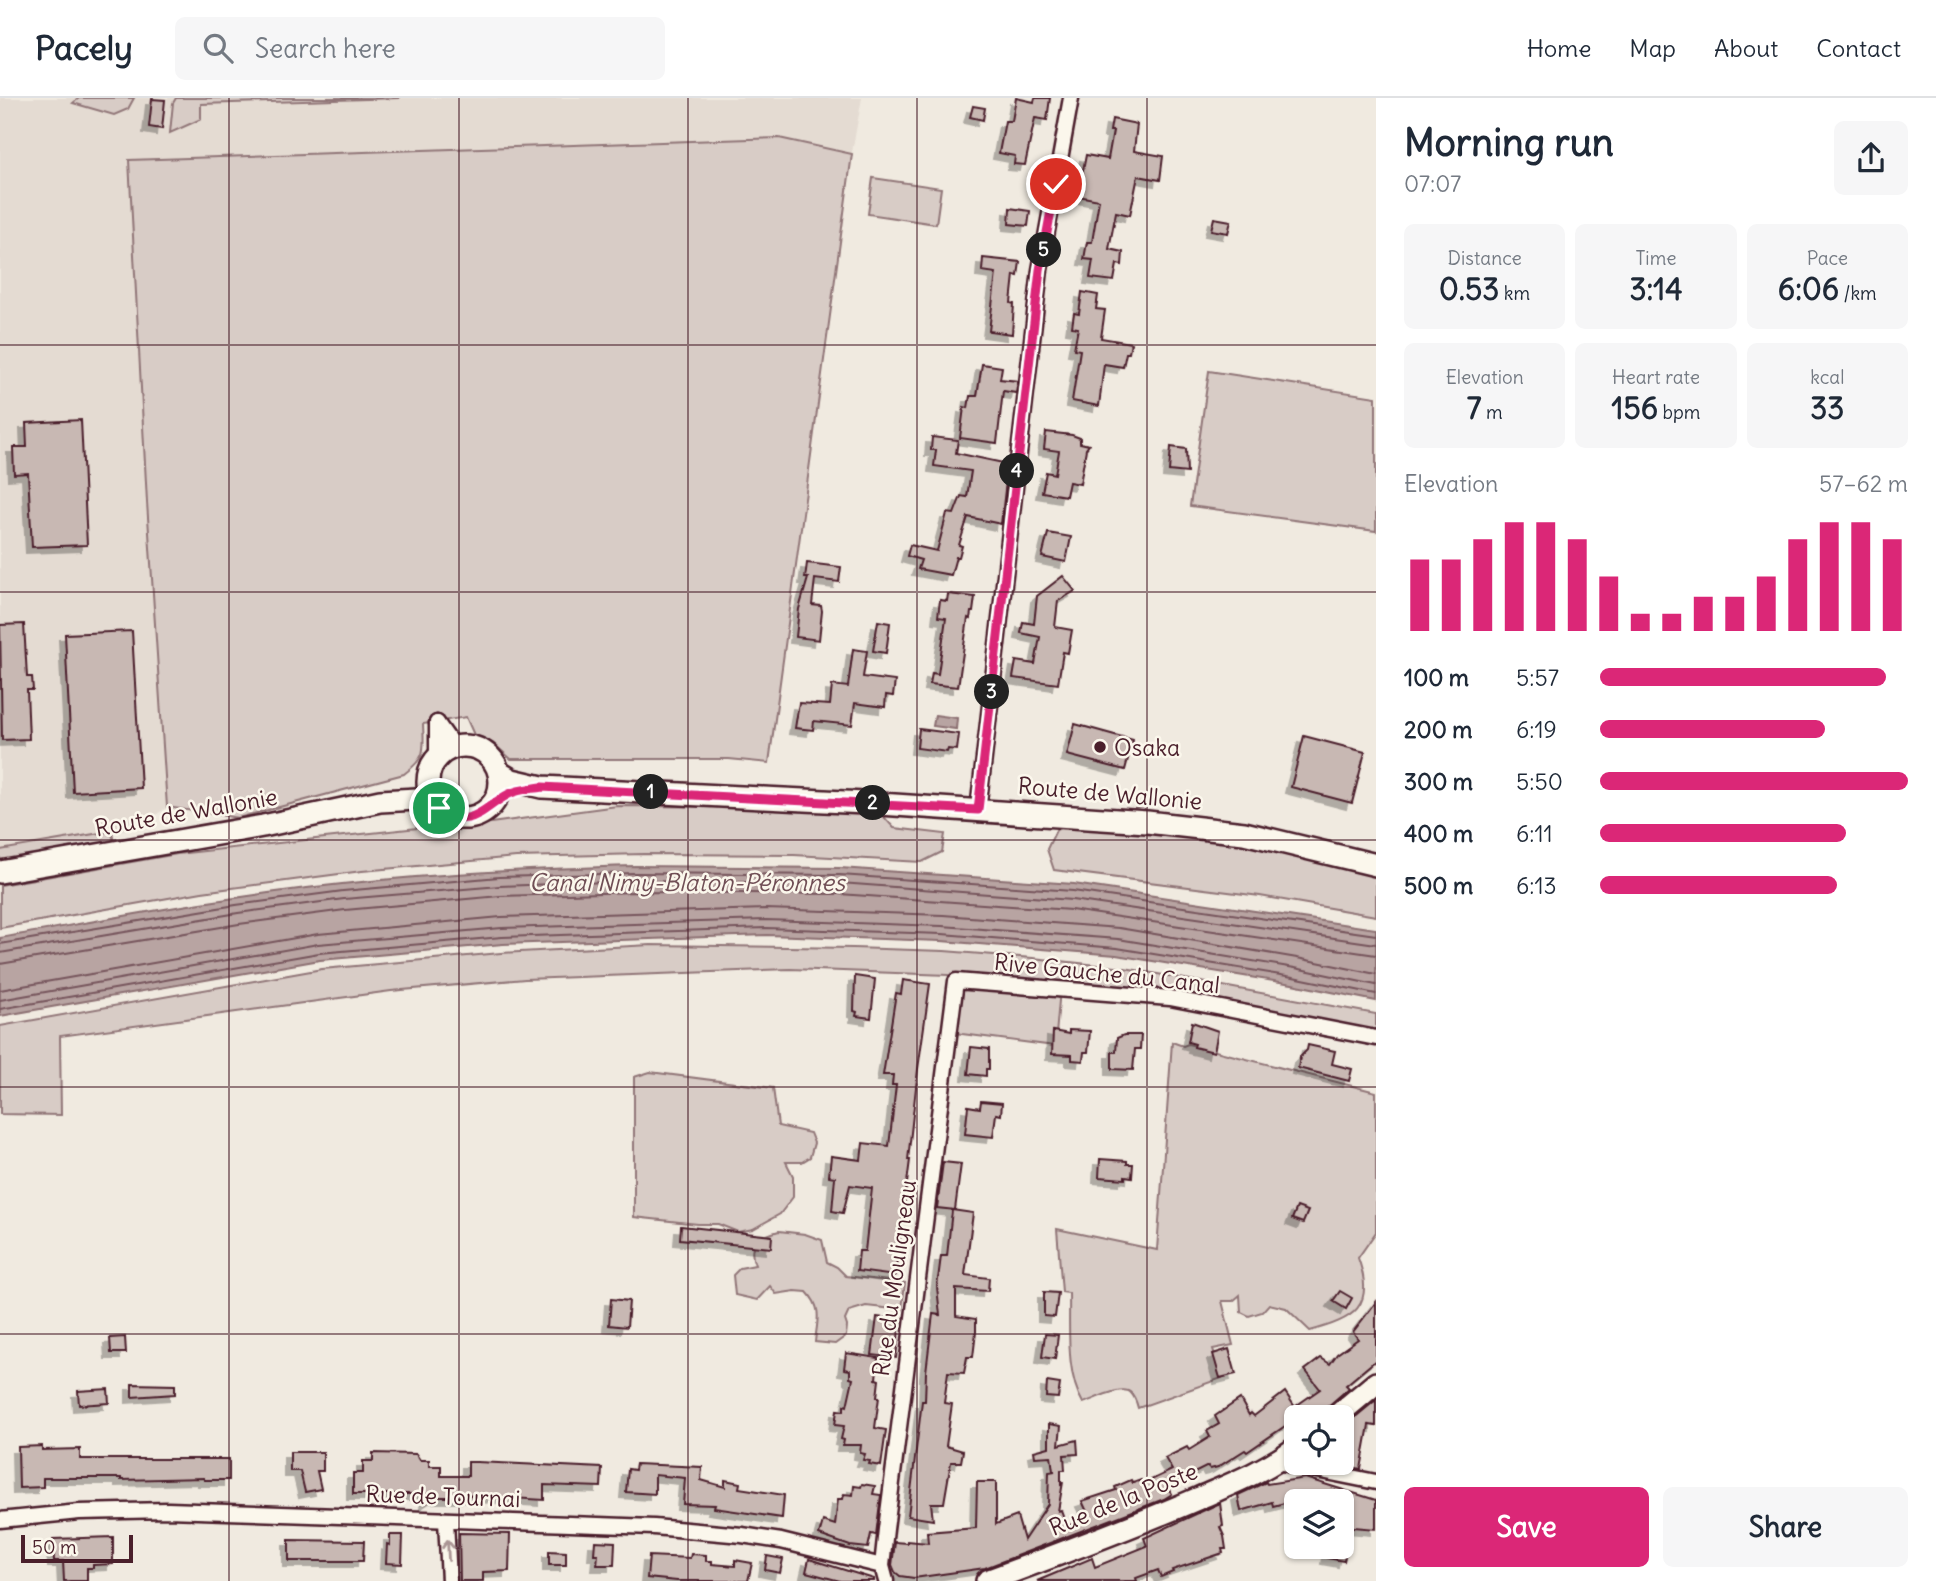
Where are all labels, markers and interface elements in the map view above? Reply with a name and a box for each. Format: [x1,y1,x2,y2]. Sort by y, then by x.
search box [175,17,665,80]
text: Pacely [35,27,133,69]
icon: search [199,29,237,67]
text: Search here [255,32,396,65]
text: Home [1527,33,1591,63]
text: Map [1629,33,1676,63]
text: About [1714,33,1778,63]
text: Contact [1816,33,1901,63]
text: Morning run [1404,119,1614,166]
button: share [1834,121,1908,195]
pin [1026,154,1086,214]
icon: check [1037,165,1075,203]
text: 07:07 [1404,169,1461,198]
pin: 5 [1026,232,1062,268]
text: 5 [1038,237,1049,261]
text: Distance [1448,246,1522,270]
text: Time [1635,246,1677,270]
text: Pace [1807,246,1848,270]
text: 0.53 [1439,270,1499,308]
text: 3:14 [1629,270,1683,308]
text: 6:06 [1778,270,1839,308]
text: km [1499,281,1530,305]
text: /km [1839,281,1877,305]
text: Elevation [1446,365,1524,389]
text: Heart rate [1612,365,1700,389]
text: kcal [1810,365,1844,389]
text: 7 [1467,389,1481,427]
text: 156 [1611,389,1658,427]
text: 33 [1810,389,1844,427]
text: m [1481,400,1503,424]
text: bpm [1658,400,1700,424]
pin: 4 [1000,454,1034,488]
text: 4 [1011,458,1022,482]
text: Elevation [1404,469,1498,498]
text: 57–62 m [1819,469,1908,498]
text: 100 m [1404,663,1469,692]
text: 5:57 [1516,663,1559,692]
pin: 3 [974,674,1010,710]
text: 3 [986,679,997,703]
text: 200 m [1404,715,1473,744]
text: 6:19 [1516,715,1557,744]
place label: Osaka [1114,733,1180,762]
marker: Osaka [1092,739,1108,755]
text: 300 m [1404,767,1473,796]
text: 5:50 [1516,767,1563,796]
street label: Route de Wallonie [1017,771,1203,815]
pin: 1 [634,774,668,810]
pin [409,778,469,838]
text: 1 [647,779,654,803]
street label: Route de Wallonie [92,782,280,842]
pin: 2 [856,786,890,820]
icon: arrive [420,789,458,827]
text: 2 [867,790,878,814]
text: 400 m [1404,819,1473,848]
text: 6:11 [1516,819,1553,848]
water label: Canal Nimy-Blaton-Péronnes [529,867,846,897]
text: 500 m [1404,871,1473,900]
text: 6:13 [1516,871,1557,900]
street label: Rive Gauche du Canal [993,947,1221,999]
street label: Rue du Mouligneau [866,1178,922,1378]
map controls [1284,1405,1354,1559]
button: locate [1284,1405,1354,1475]
street label: Rue de la Poste [1045,1456,1201,1542]
street label: Rue de Tournai [365,1479,521,1513]
button: Save [1404,1487,1649,1567]
button: Share [1663,1487,1908,1567]
button: layers [1284,1489,1354,1559]
scale bar [21,1532,133,1564]
text: 50 m [32,1535,77,1559]
one-way arrow [441,1539,454,1562]

